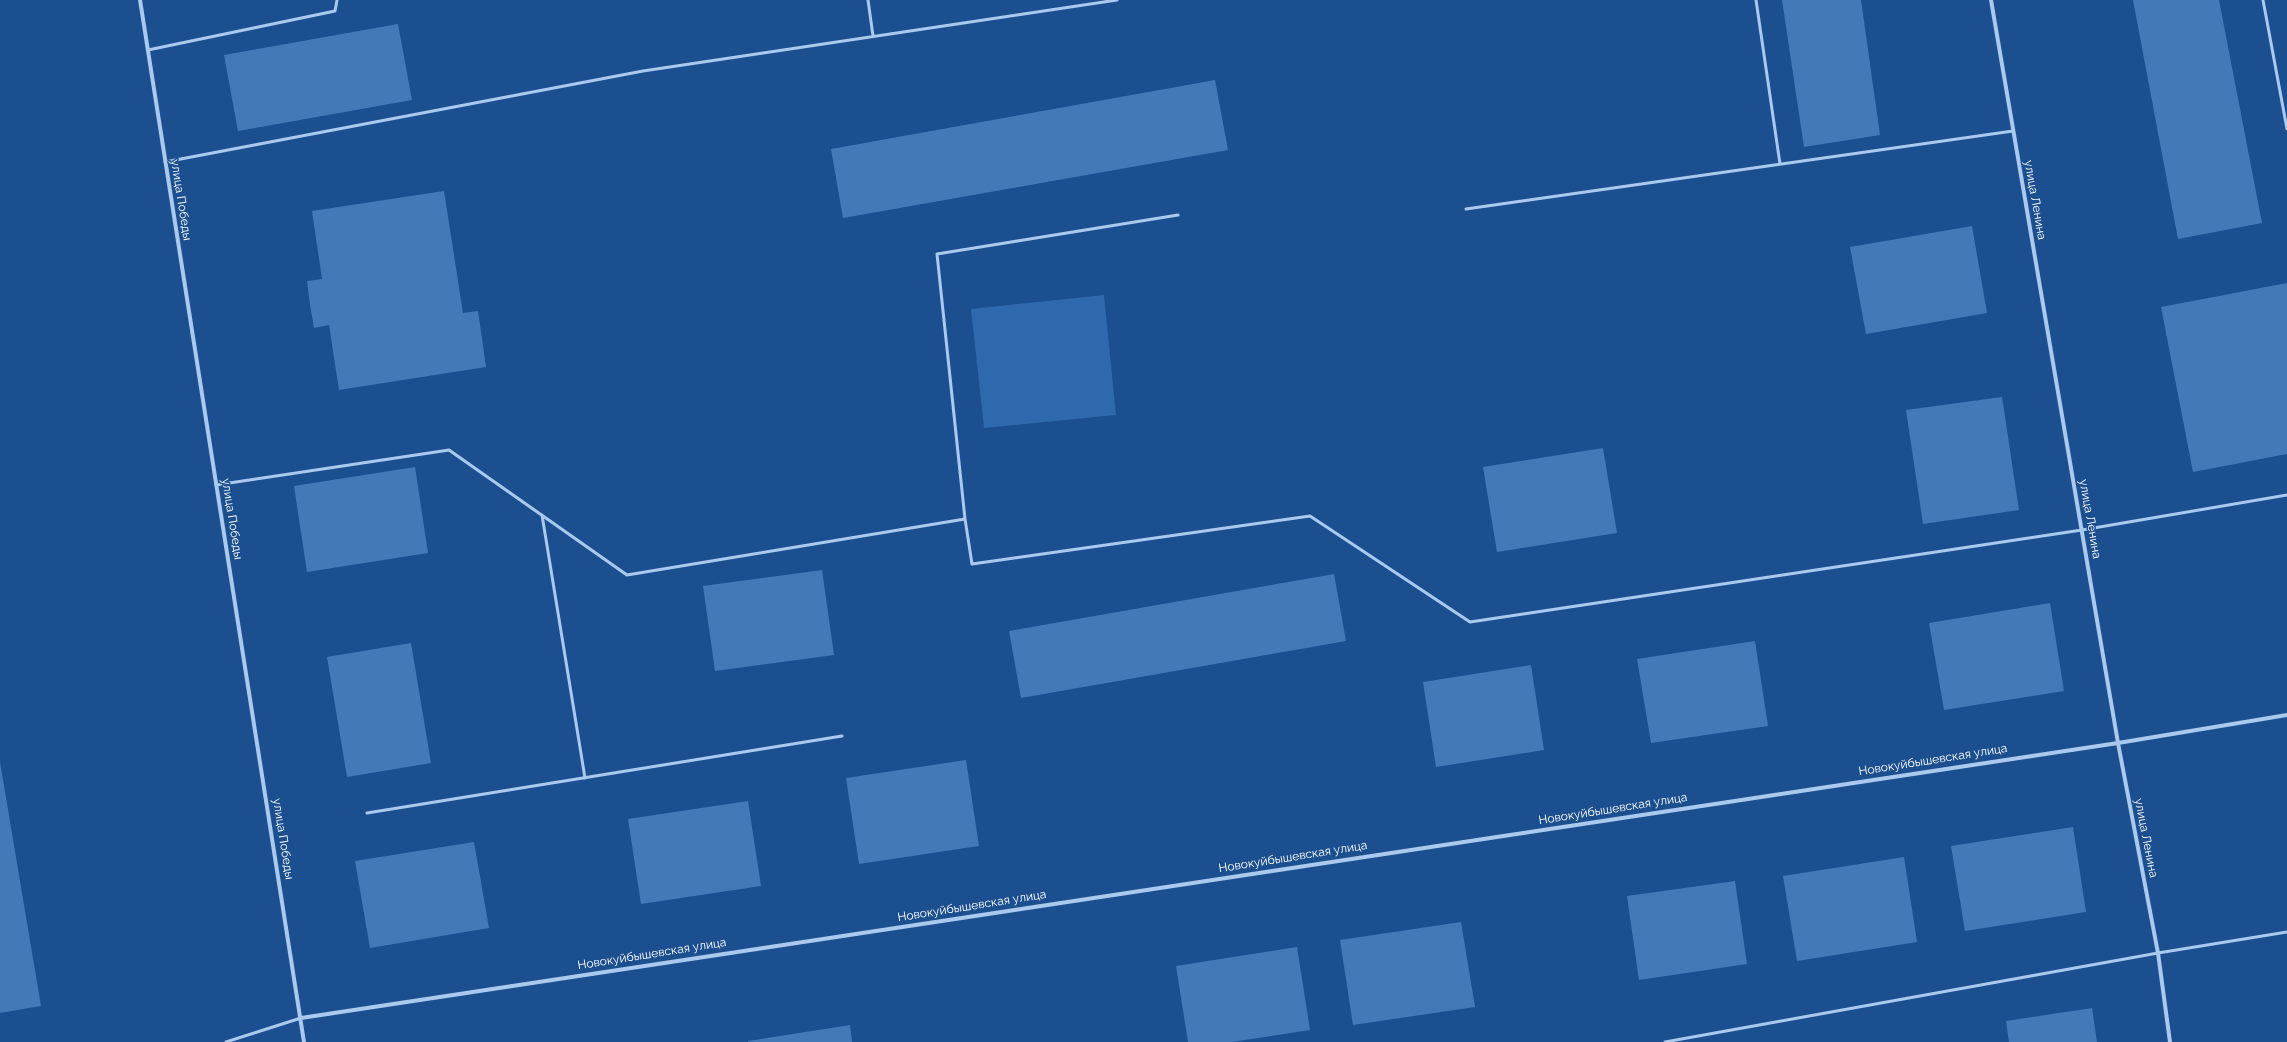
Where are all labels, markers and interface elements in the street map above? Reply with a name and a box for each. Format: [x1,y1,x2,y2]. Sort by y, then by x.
street label: улица Победы [167,158,195,242]
street label: улица Ленина [2021,159,2049,241]
street label: улица Победы [218,477,246,561]
street label: улица Ленина [2076,478,2104,560]
street label: Новокуйбышевская улица [1858,741,2008,779]
street label: Новокуйбышевская улица [1538,790,1688,828]
street label: улица Победы [269,797,297,881]
street label: улица Ленина [2131,797,2161,879]
street label: Новокуйбышевская улица [1218,838,1368,876]
street label: Новокуйбышевская улица [897,887,1047,925]
street label: Новокуйбышевская улица [577,935,727,973]

